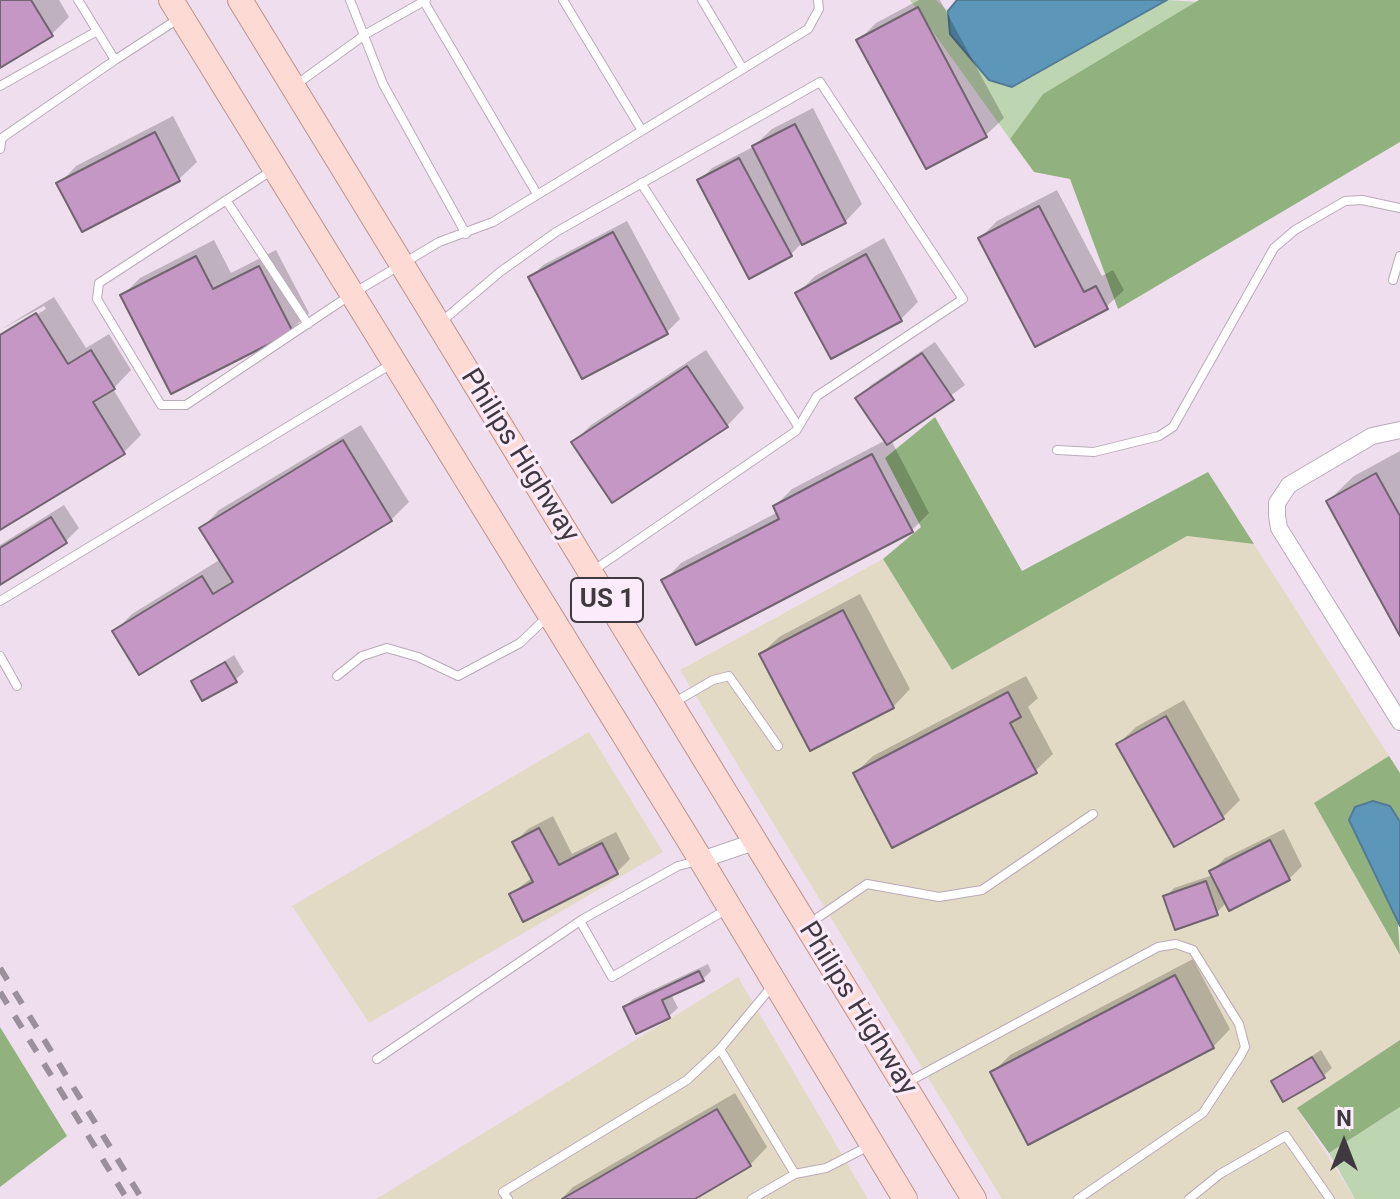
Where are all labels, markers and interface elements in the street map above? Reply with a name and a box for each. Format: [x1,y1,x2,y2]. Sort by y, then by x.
street label: Philips Highway [452,363,586,549]
road number: US 1 [571,578,643,622]
street label: Philips Highway [790,916,924,1102]
north arrow [1304,1103,1384,1183]
text: N [1336,1106,1352,1131]

